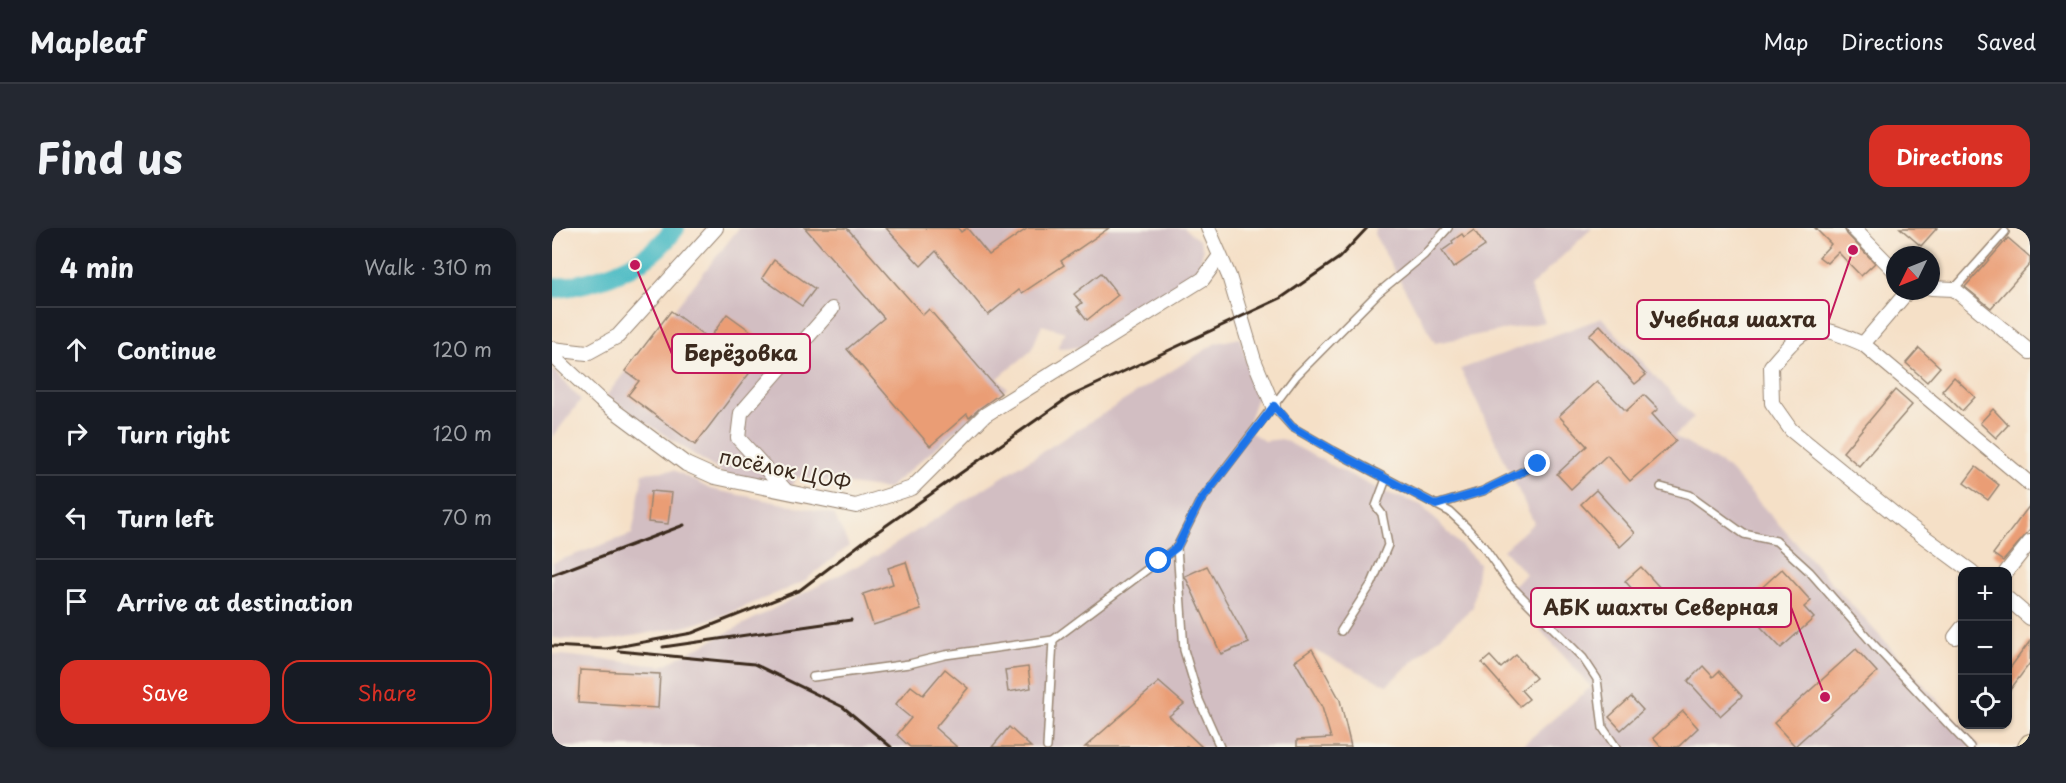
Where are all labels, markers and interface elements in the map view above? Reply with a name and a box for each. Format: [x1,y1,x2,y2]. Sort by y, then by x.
text: Mapleaf [30,20,146,63]
text: Map [1763,25,1808,57]
text: Directions [1841,25,1943,57]
text: Saved [1976,25,2036,57]
text: Find us [36,125,183,188]
button: Directions [1869,125,2030,187]
north arrow [1886,246,1940,300]
text: 4 min [60,248,134,287]
text: Walk · 310 m [364,252,492,282]
callout: Учебная шахта [1637,300,1829,339]
text: Учебная шахта [1649,302,1817,334]
icon: ahead [60,333,93,366]
text: Continue [117,333,216,366]
text: 120 m [433,334,492,364]
callout: Берёзовка [672,334,810,373]
text: Берёзовка [684,336,798,368]
icon: right [60,417,93,450]
text: Turn right [117,417,230,450]
text: 120 m [433,418,492,448]
street label: посёлок ЦОФ [717,440,854,498]
route end [1524,450,1550,476]
icon: left [60,501,93,534]
text: Turn left [117,501,214,534]
text: 70 m [442,502,492,532]
route start [1145,547,1171,573]
map controls [1958,567,2012,729]
button: + [1958,567,2012,621]
icon: arrive [60,585,93,618]
text: Arrive at destination [117,585,353,618]
callout: АБК шахты Северная [1531,588,1791,627]
text: АБК шахты Северная [1542,590,1779,622]
button: − [1958,621,2012,675]
button: Save [60,660,270,724]
button: Share [282,660,492,724]
button: locate [1958,675,2012,729]

